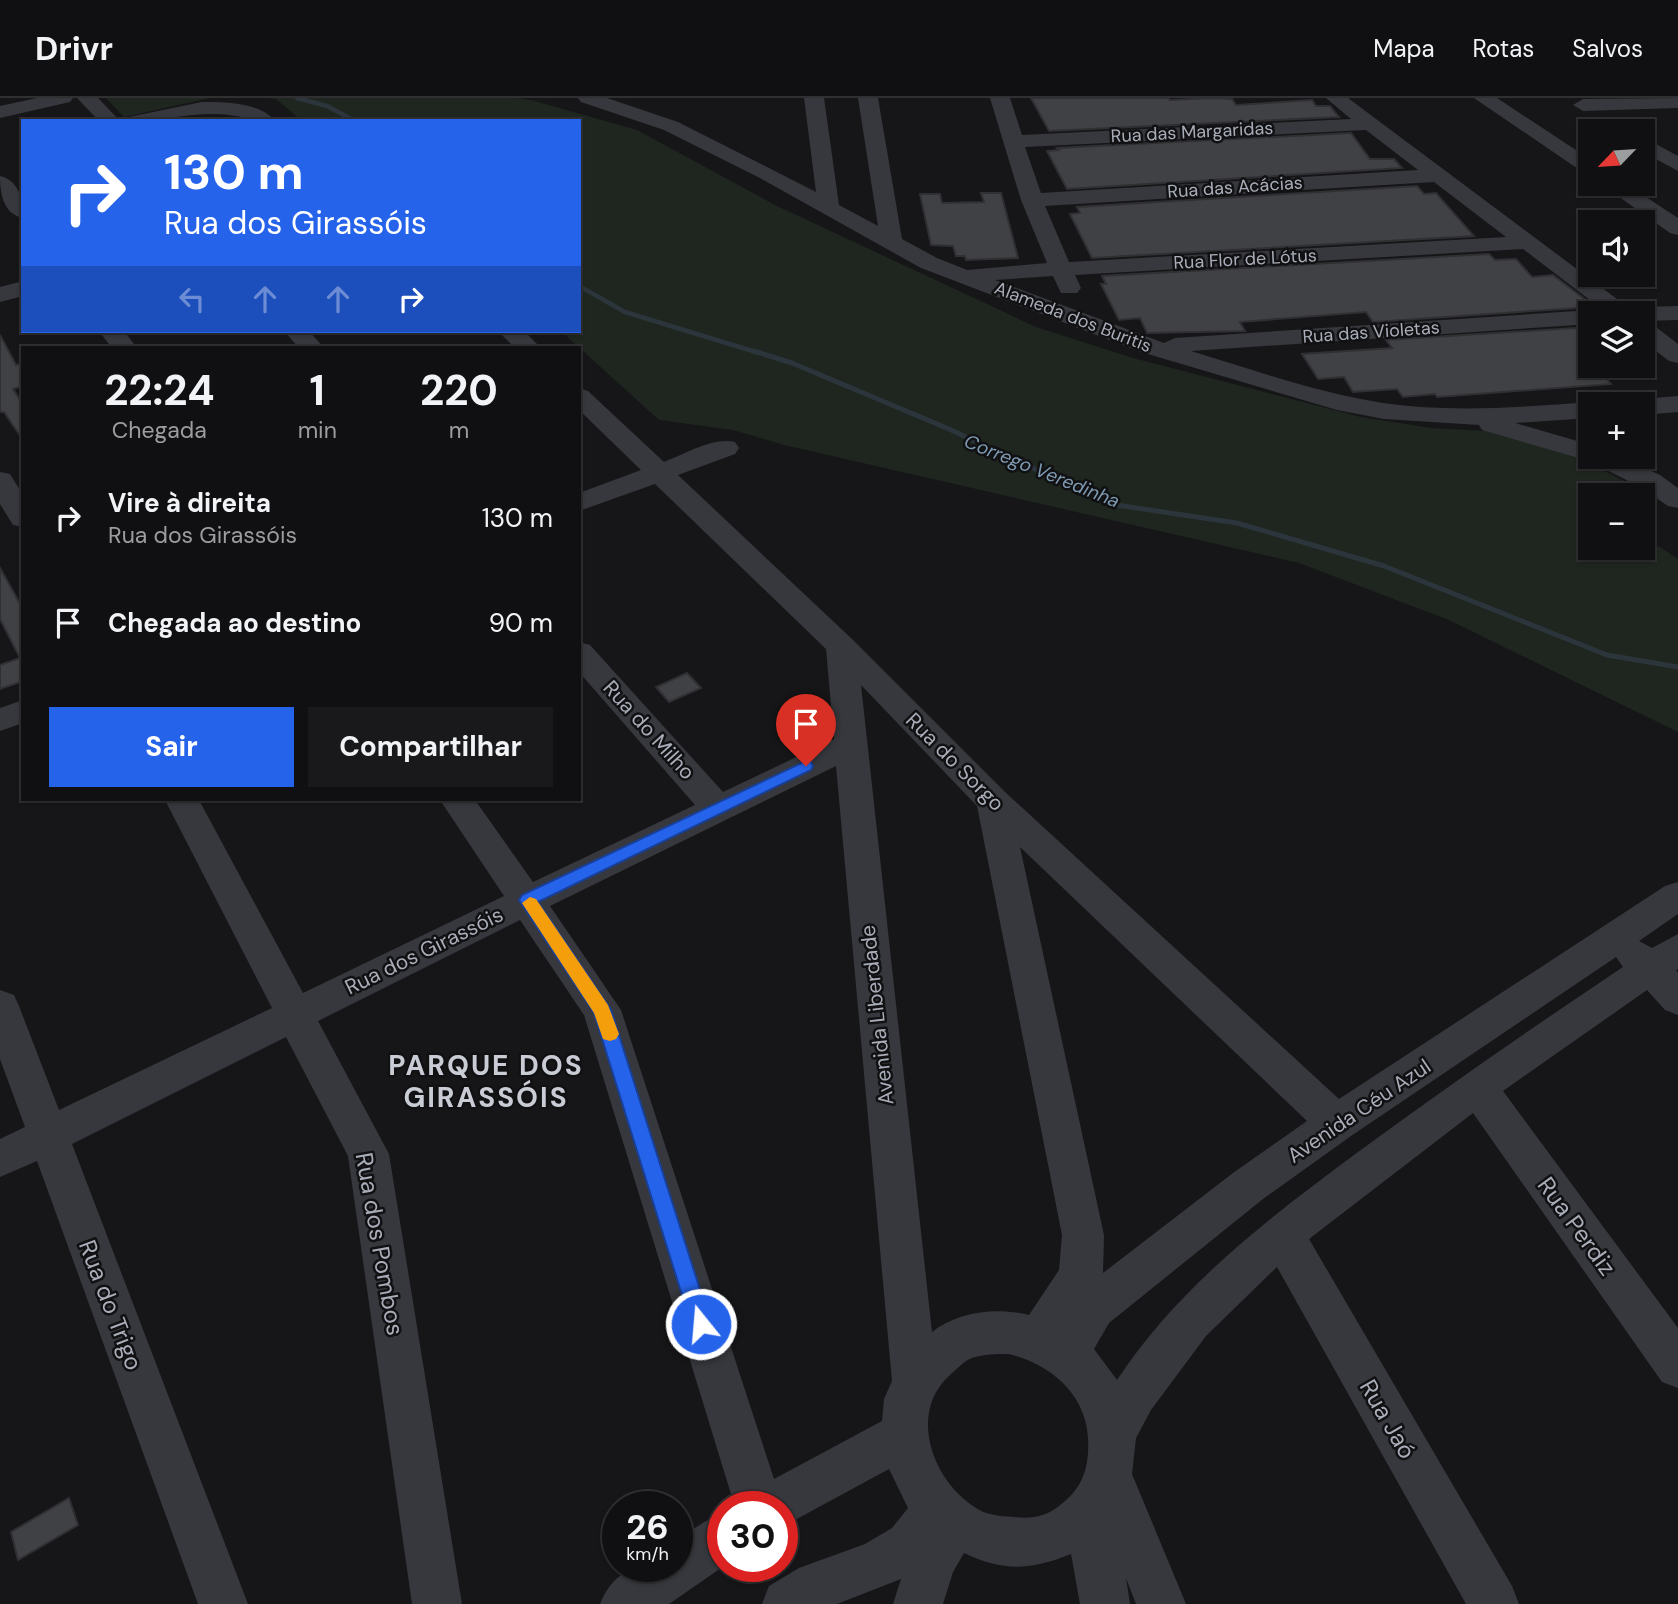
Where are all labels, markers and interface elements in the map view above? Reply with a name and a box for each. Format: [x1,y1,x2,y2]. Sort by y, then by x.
text: Drivr [35,27,113,70]
text: Mapa [1373,33,1435,64]
text: Rotas [1473,33,1534,64]
text: Salvos [1572,33,1643,64]
street label: Rua das Margaridas [1110,116,1274,148]
north arrow [1578,119,1656,196]
map controls [1578,119,1655,560]
text: 130 m [164,140,304,204]
icon: right [49,147,140,238]
street label: Rua das Acácias [1167,170,1303,204]
text: Rua dos Girassóis [164,202,427,244]
button: sound [1578,210,1655,287]
street label: Rua Flor de Lótus [1173,243,1317,275]
street label: Alameda dos Buritis [991,276,1155,358]
icon: left [173,280,211,318]
icon: ahead [246,280,284,318]
icon: ahead [319,280,357,318]
icon: right [392,280,430,318]
button: layers [1578,301,1655,378]
street label: Rua das Violetas [1302,315,1440,349]
text: 22:24 [104,363,215,418]
text: 1 [310,363,325,418]
text: 220 [420,363,498,418]
button: + [1578,392,1655,469]
text: Chegada [112,415,207,445]
text: min [298,415,337,445]
text: m [449,415,469,445]
water label: Corrego Veredinha [961,428,1123,514]
button: − [1578,483,1655,560]
text: Vire à direita [108,486,271,520]
icon: right [49,499,87,537]
text: 130 m [482,501,553,535]
text: Rua dos Girassóis [108,520,297,550]
icon: arrive [49,604,87,642]
text: Chegada ao destino [108,606,361,640]
text: 90 m [489,606,553,640]
street label: Rua do Milho [597,674,701,786]
pin [776,694,836,766]
icon: arrive [787,705,825,743]
button: Sair [49,707,294,787]
button: Compartilhar [308,707,553,787]
street label: Rua do Sorgo [900,707,1010,817]
street label: Rua dos Girassóis [340,901,508,1001]
street label: Avenida Liberdade [854,924,900,1106]
district label: PARQUE DOS GIRASSÓIS [388,1047,584,1116]
street label: Avenida Céu Azul [1282,1053,1436,1169]
street label: Rua dos Pombos [349,1150,411,1338]
street label: Rua Perdiz [1531,1171,1623,1281]
street label: Rua do Trigo [72,1235,150,1375]
position arrow [664,1287,738,1361]
street label: Rua Jaó [1353,1374,1423,1464]
speed limit sign: 30 [707,1491,798,1582]
text: 26 [626,1504,669,1550]
text: km/h [626,1542,669,1566]

